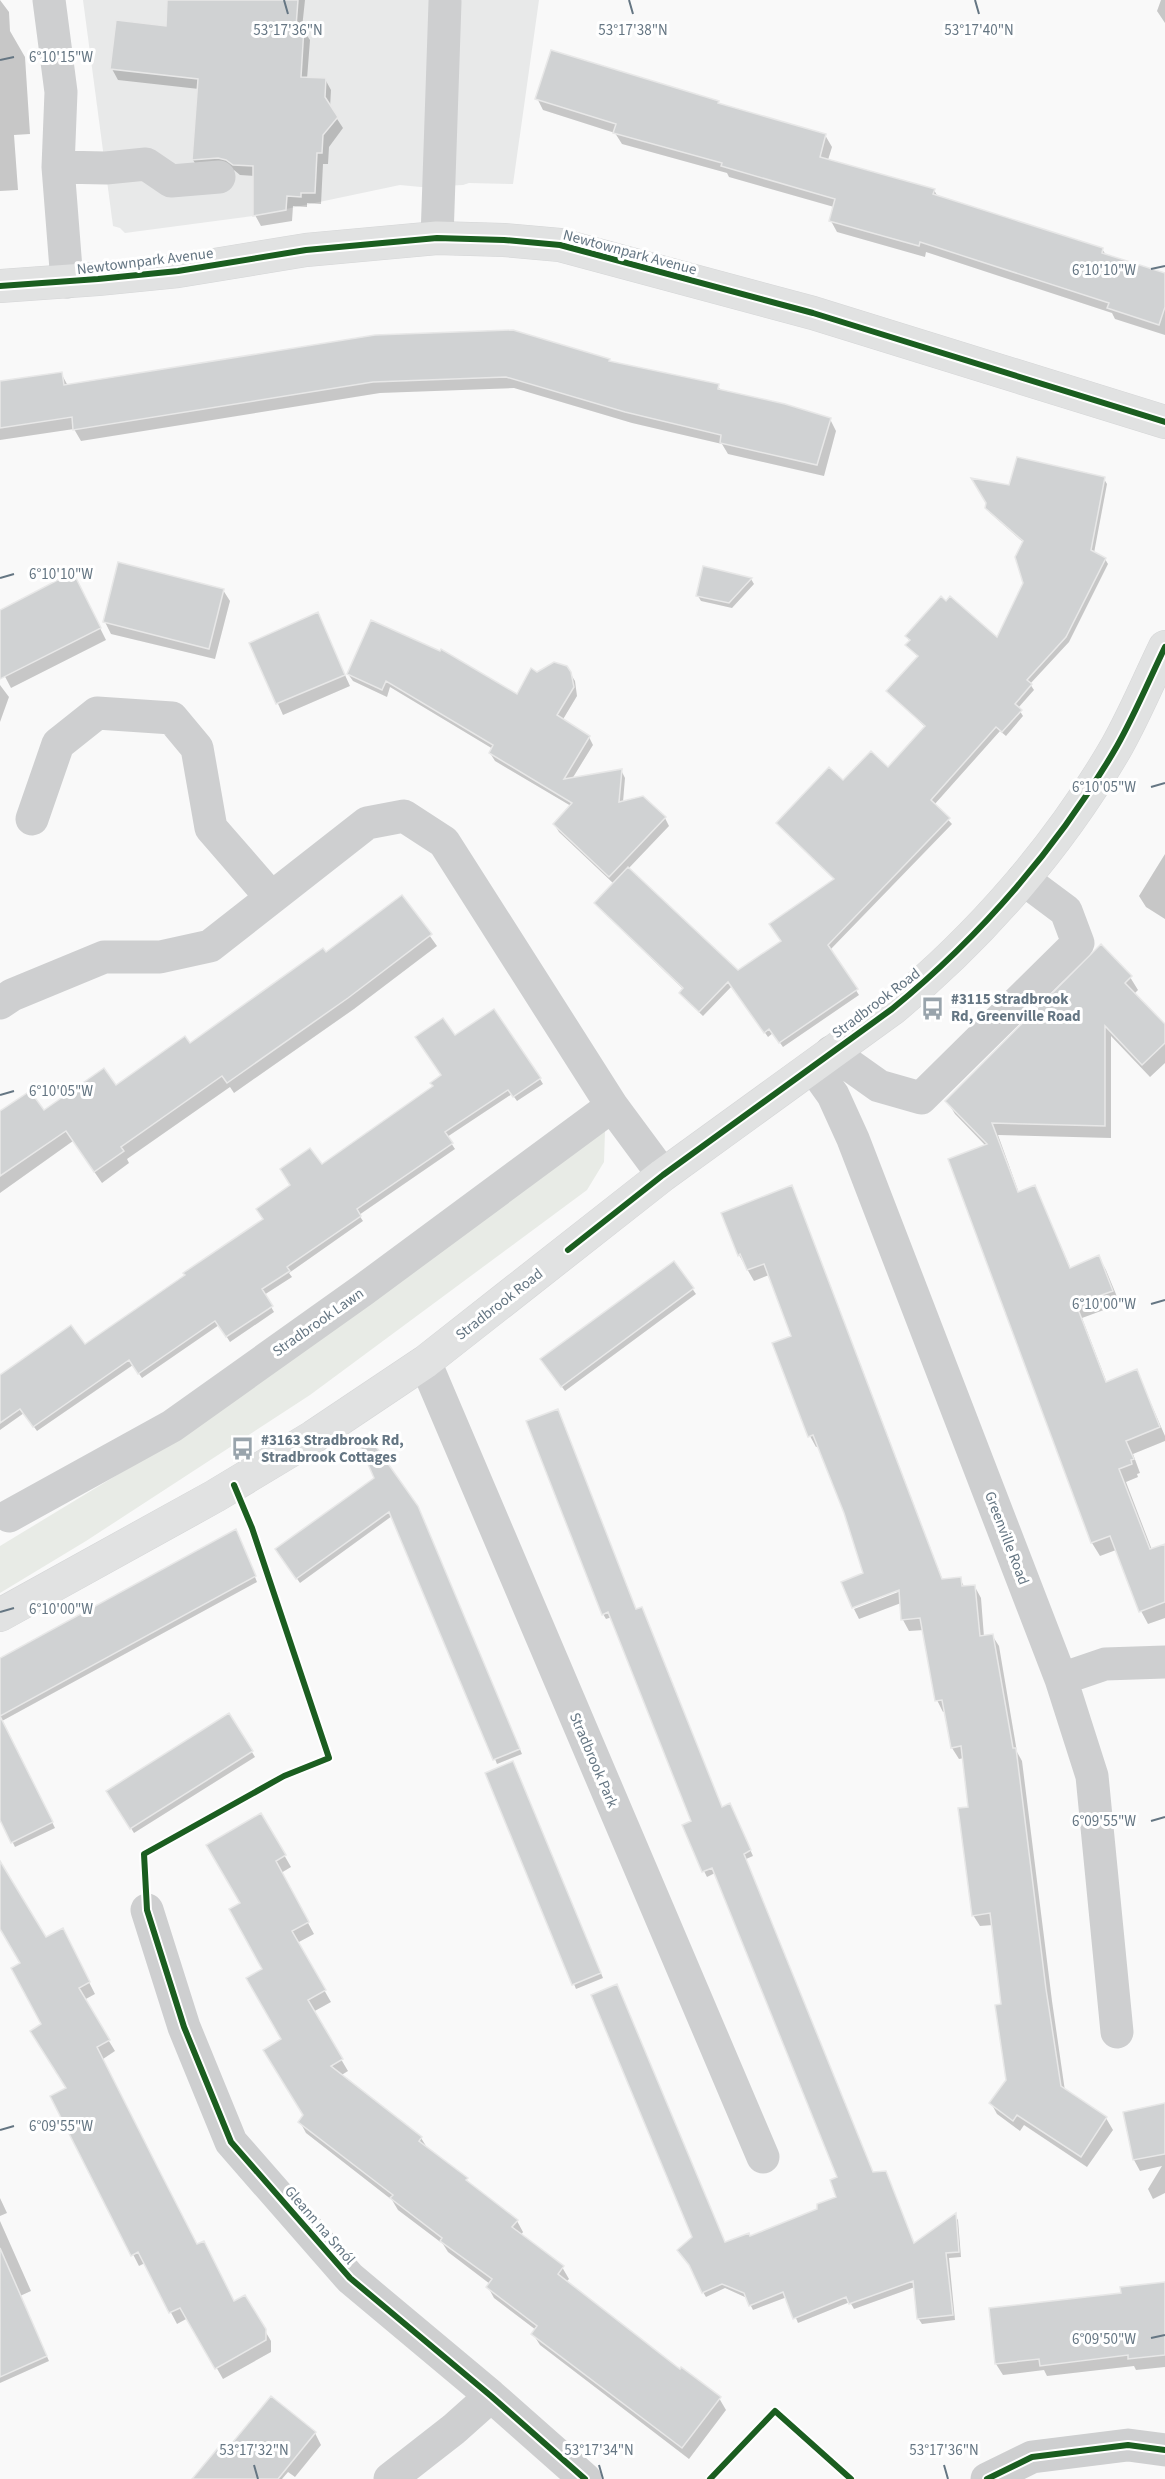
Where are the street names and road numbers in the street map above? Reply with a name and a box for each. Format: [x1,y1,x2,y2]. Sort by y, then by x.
street label: Newtownpark Avenue [561,225,699,280]
street label: Newtownpark Avenue [76,243,215,280]
street label: Stradbrook Road [828,963,925,1044]
street label: Stradbrook Road [451,1264,547,1345]
street label: Stradbrook Lawn [268,1283,368,1362]
street label: Greenville Road [979,1488,1034,1588]
street label: Stradbrook Park [564,1709,623,1812]
street label: Gleann na Smól [279,2181,360,2269]

